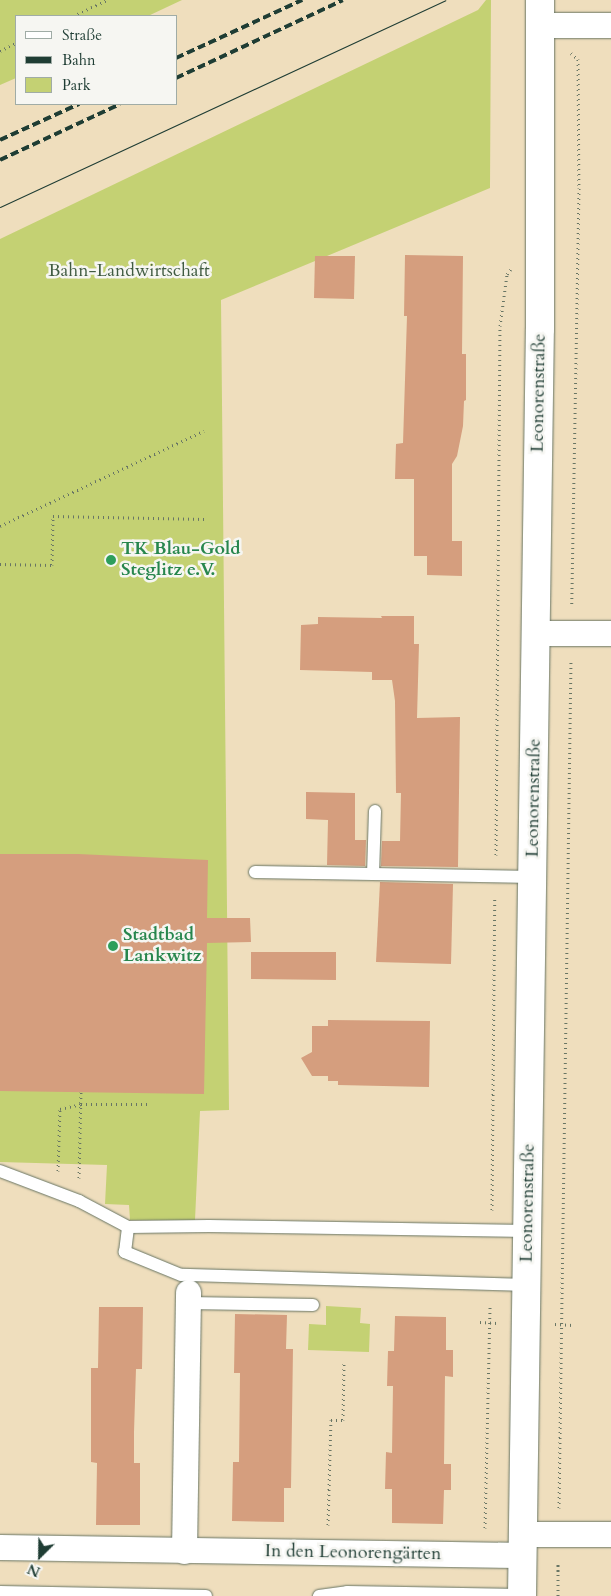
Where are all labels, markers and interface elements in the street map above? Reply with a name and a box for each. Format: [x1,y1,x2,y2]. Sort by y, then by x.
legend [15,15,178,105]
text: Straße [62,25,102,45]
text: Bahn [62,50,95,70]
text: Park [62,75,91,95]
park label: Bahn-Landwirtschaft [48,260,210,282]
street label: Leonorenstraße [527,333,551,453]
place label: TK Blau-Gold Steglitz e.V. [121,539,241,582]
marker: TK Blau-Gold Steglitz e.V. [105,554,117,566]
street label: Leonorenstraße [522,738,546,858]
place label: Stadtbad Lankwitz [123,925,201,968]
marker: Stadtbad Lankwitz [107,940,119,952]
street label: Leonorenstraße [516,1143,540,1263]
north arrow [15,1531,65,1581]
street label: In den Leonorengärten [265,1541,441,1565]
text: N [25,1559,43,1581]

